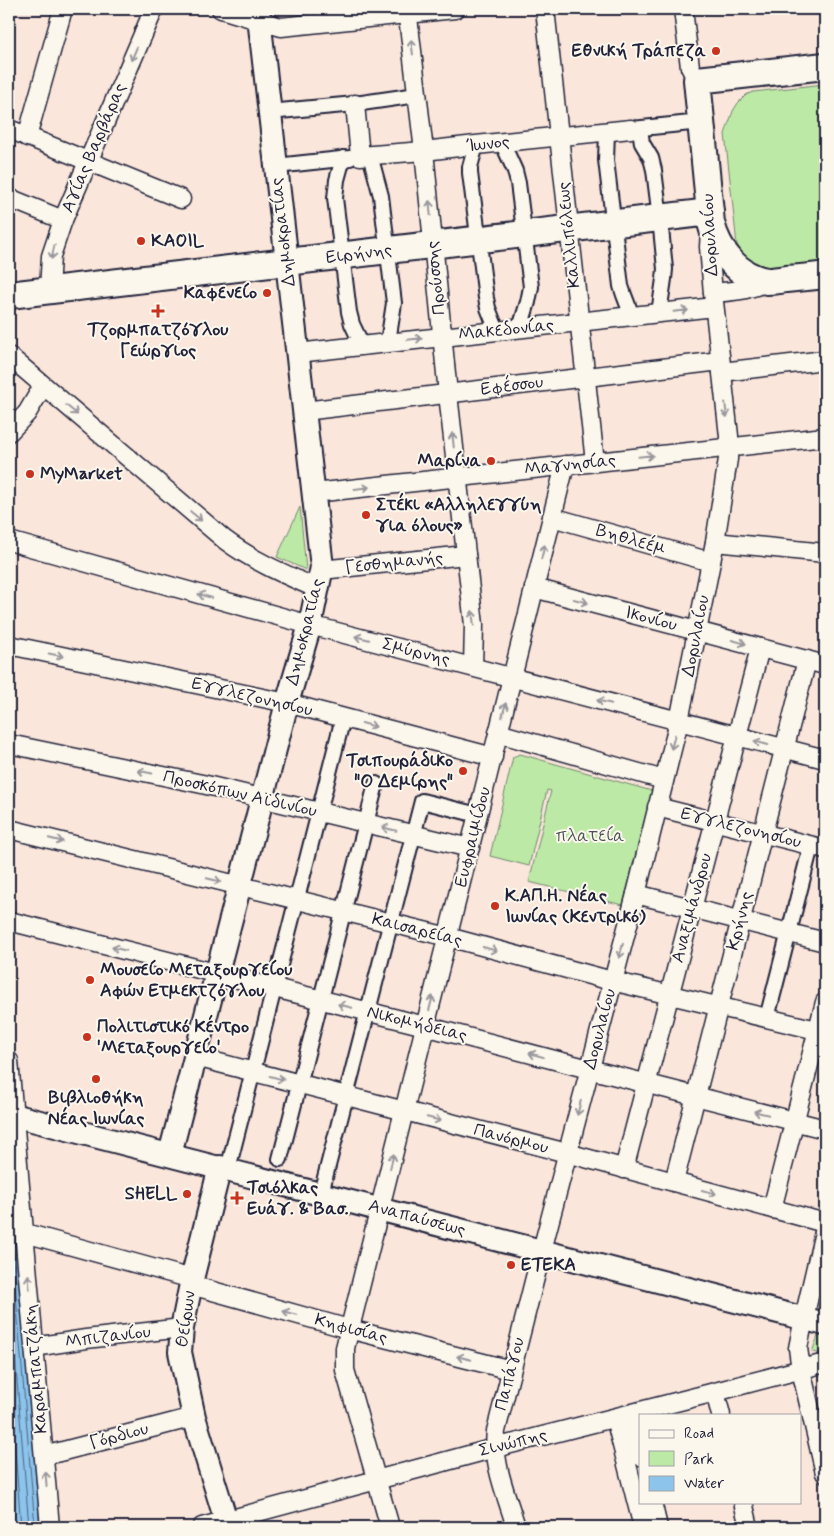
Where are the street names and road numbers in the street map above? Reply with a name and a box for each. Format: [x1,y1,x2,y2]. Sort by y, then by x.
street label: Αγίας Βαρβάρας [56,79,132,217]
street label: Ίωνος [465,130,511,158]
street label: Δημοκρατίας [264,176,302,288]
street label: Καλλιπόλεως [551,181,587,289]
street label: Δορυλαίου [696,193,724,277]
street label: Ειρήνης [324,238,394,270]
street label: Προύσσης [420,240,452,316]
street label: Μακεδονίας [457,313,555,347]
street label: Εφέσσου [479,369,545,402]
street label: Μαγνησίας [523,448,617,482]
street label: Βηθλεέμ [593,518,669,561]
street label: Γεσθημανής [344,546,445,580]
street label: Δημοκρατίας [280,576,330,688]
street label: Δορυλαίου [676,593,716,679]
street label: Ικονίου [622,601,680,637]
street label: Σμύρνης [380,632,453,672]
street label: Εγγλεζονησίου [189,671,315,723]
street label: Προσκόπων Αϊδινίου [161,765,319,823]
street label: Ευφραιμίδου [449,784,497,890]
street label: Εγγλεζονησίου [678,801,804,855]
street label: Αναξιμάνδρου [666,850,718,966]
street label: Κρήνης [721,889,759,953]
street label: Καισαρείας [369,907,465,953]
street label: Δορυλαίου [578,986,622,1072]
street label: Νικομήδειας [364,1000,470,1048]
street label: Πανόρμου [471,1118,551,1160]
street label: Αναπαύσεως [366,1194,468,1243]
street label: Θείρων [170,1289,202,1349]
street label: Καραμπατζάκη [18,1303,54,1435]
street label: Κηφισίας [312,1308,390,1350]
street label: Μπιζανίου [64,1320,152,1354]
street label: Παπάγου [489,1335,531,1413]
street label: Γόρδιου [87,1417,151,1455]
street label: Σινώπης [476,1423,550,1463]

